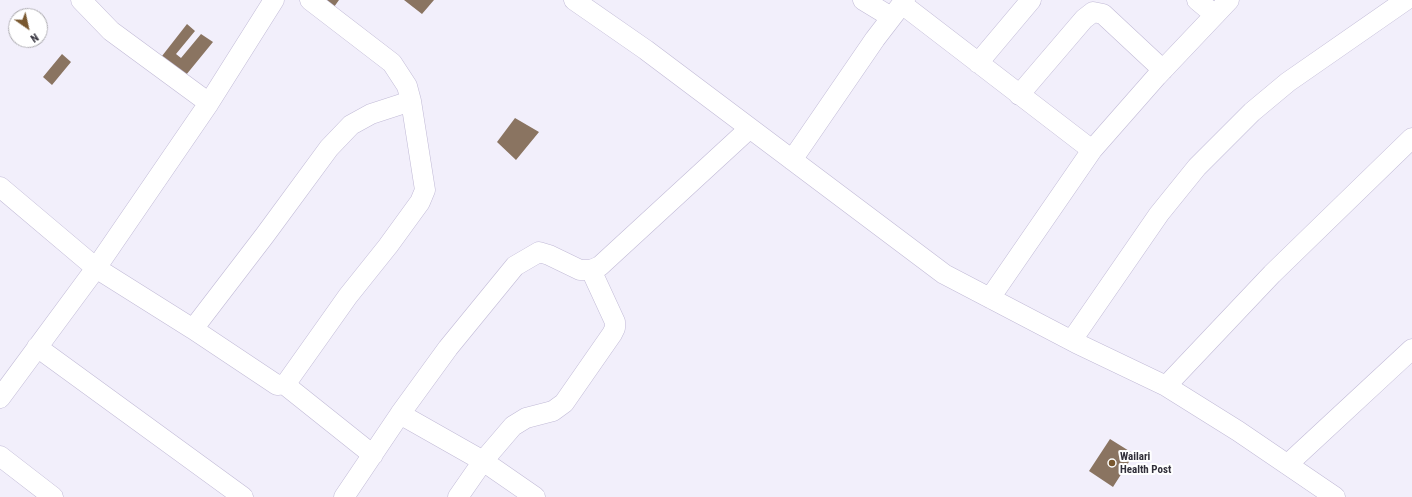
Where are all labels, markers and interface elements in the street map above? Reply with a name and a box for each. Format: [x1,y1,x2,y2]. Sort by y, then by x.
north arrow [8,8,48,48]
text: N [28,30,41,45]
place label: Wailari Health Post [1120,450,1171,476]
marker: Wailari Health Post [1107,458,1117,468]

